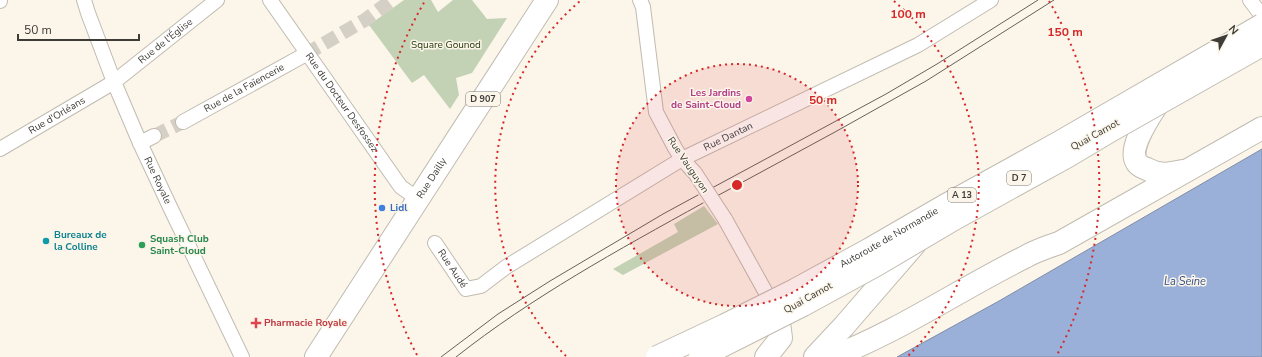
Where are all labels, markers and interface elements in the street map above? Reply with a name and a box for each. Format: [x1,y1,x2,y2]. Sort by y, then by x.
text: 100 m [890,6,926,22]
street label: Rue de l'Église [135,15,196,67]
scale bar [18,16,139,42]
north arrow [1206,16,1246,56]
text: 50 m [24,22,52,38]
text: N [1225,22,1242,38]
text: 150 m [1047,24,1083,40]
park label: Square Gounod [411,38,481,52]
street label: Rue du Docteur Desfossez [302,50,382,155]
street label: Rue de la Faïencerie [202,60,287,116]
place label: Les Jardins de Saint-Cloud [671,86,741,112]
road number: D 907 [466,92,500,106]
text: 50 m [809,92,837,108]
street label: Rue d'Orléans [26,93,88,138]
marker: Les Jardins de Saint-Cloud [744,94,754,104]
street label: Quai Carnot [1068,116,1122,154]
street label: Rue Dantan [701,119,755,155]
street label: Rue Vauguyon [664,134,712,196]
street label: Rue Royale [140,154,175,206]
street label: Rue Dailly [413,154,451,201]
road number: D 7 [1007,171,1031,185]
centre of rings [730,178,744,192]
road number: A 13 [948,188,976,202]
place label: Lidl [390,201,408,215]
marker: Lidl [377,203,387,213]
street label: Autoroute de Normandie [837,204,941,271]
place label: Bureaux de la Colline [54,228,107,254]
place label: Squash Club Saint-Cloud [150,232,209,258]
marker: Bureaux de la Colline [41,236,51,246]
marker: Squash Club Saint-Cloud [137,240,147,250]
street label: Rue Audé [434,246,471,291]
water label: La Seine [1164,274,1206,289]
street label: Quai Carnot [781,279,835,317]
place label: Pharmacie Royale [264,316,348,330]
marker: Pharmacie Royale [251,318,261,328]

